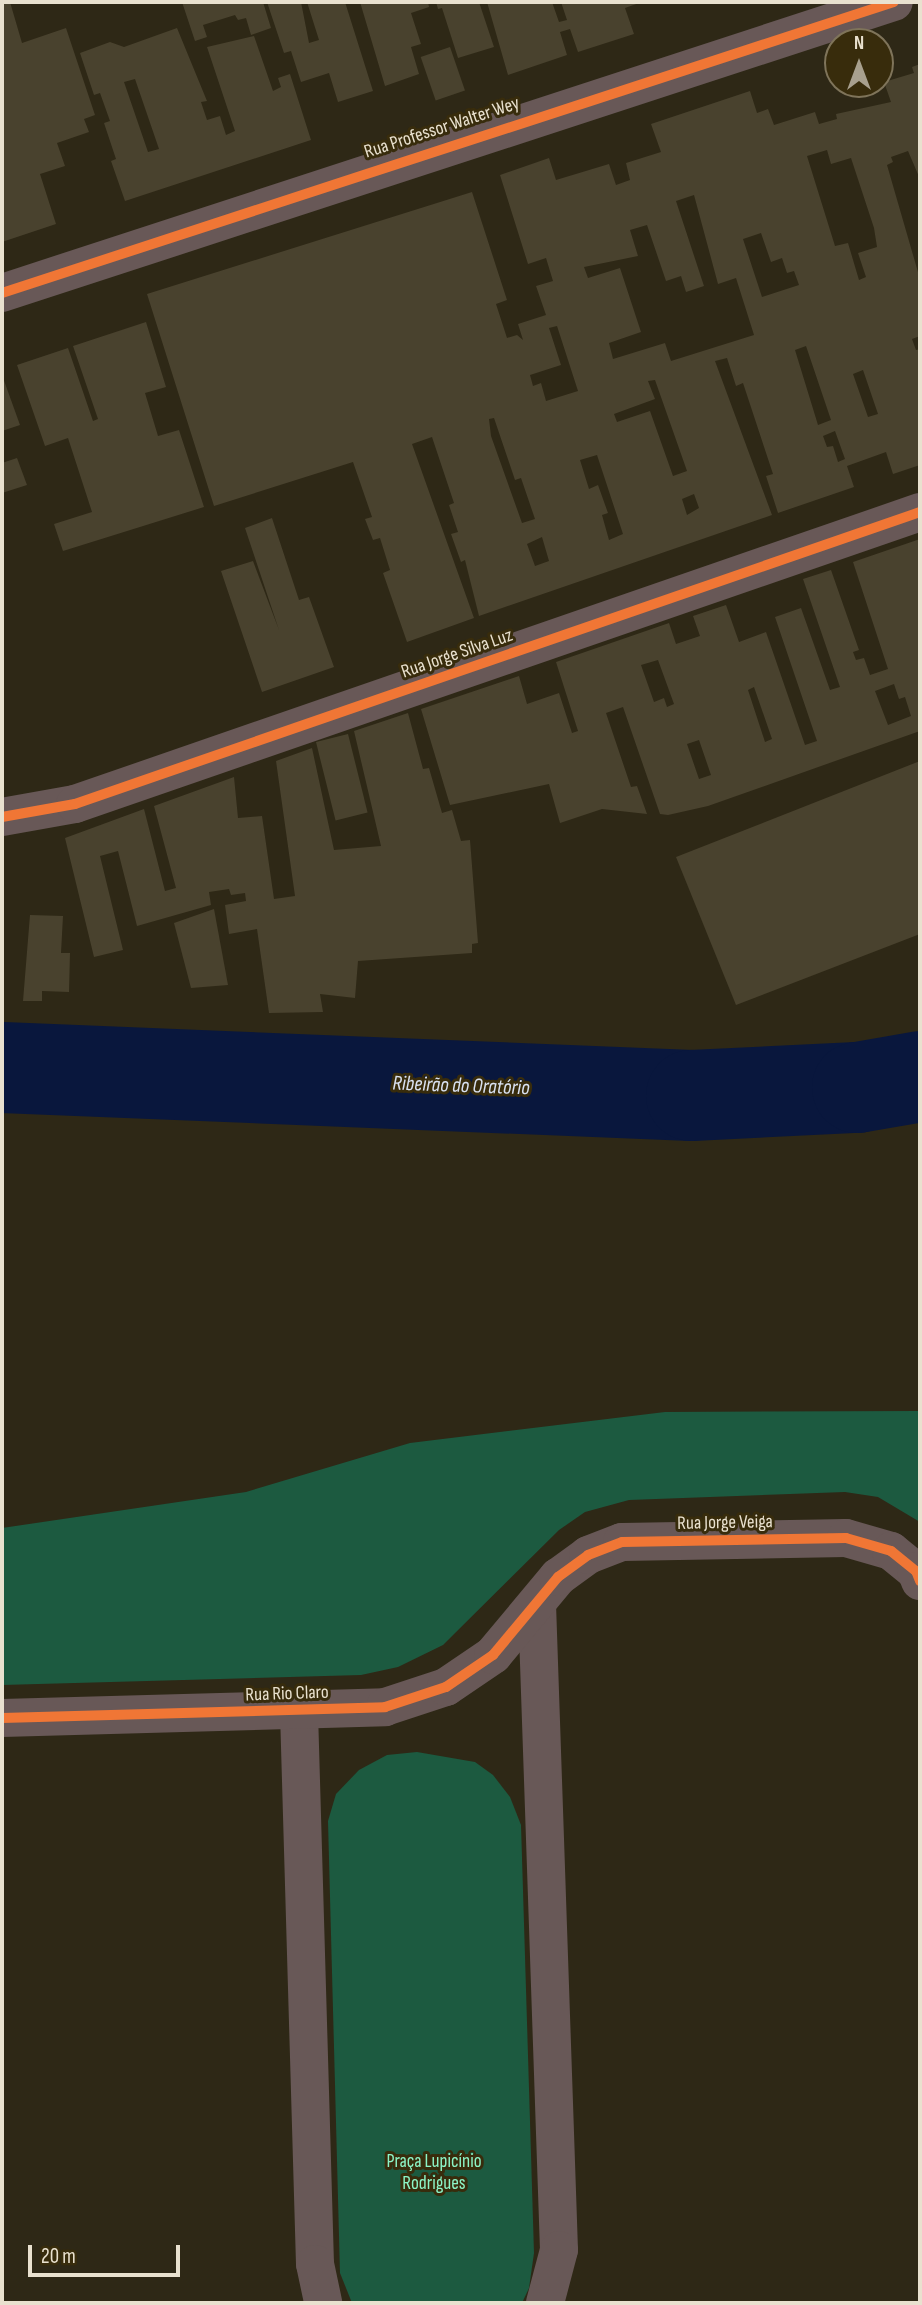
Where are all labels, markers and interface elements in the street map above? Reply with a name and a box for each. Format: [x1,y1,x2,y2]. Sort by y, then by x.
north arrow [824,28,894,98]
text: N [854,32,864,55]
street label: Rua Professor Walter Wey [361,92,523,164]
street label: Rua Jorge Silva Luz [398,624,516,684]
water label: Ribeirão do Oratório [392,1071,530,1101]
street label: Rua Jorge Veiga [677,1511,773,1535]
street label: Rua Rio Claro [245,1681,329,1707]
park label: Praça Lupicínio Rodrigues [386,2151,482,2195]
scale bar [32,2232,184,2276]
text: 20 m [41,2244,76,2269]

